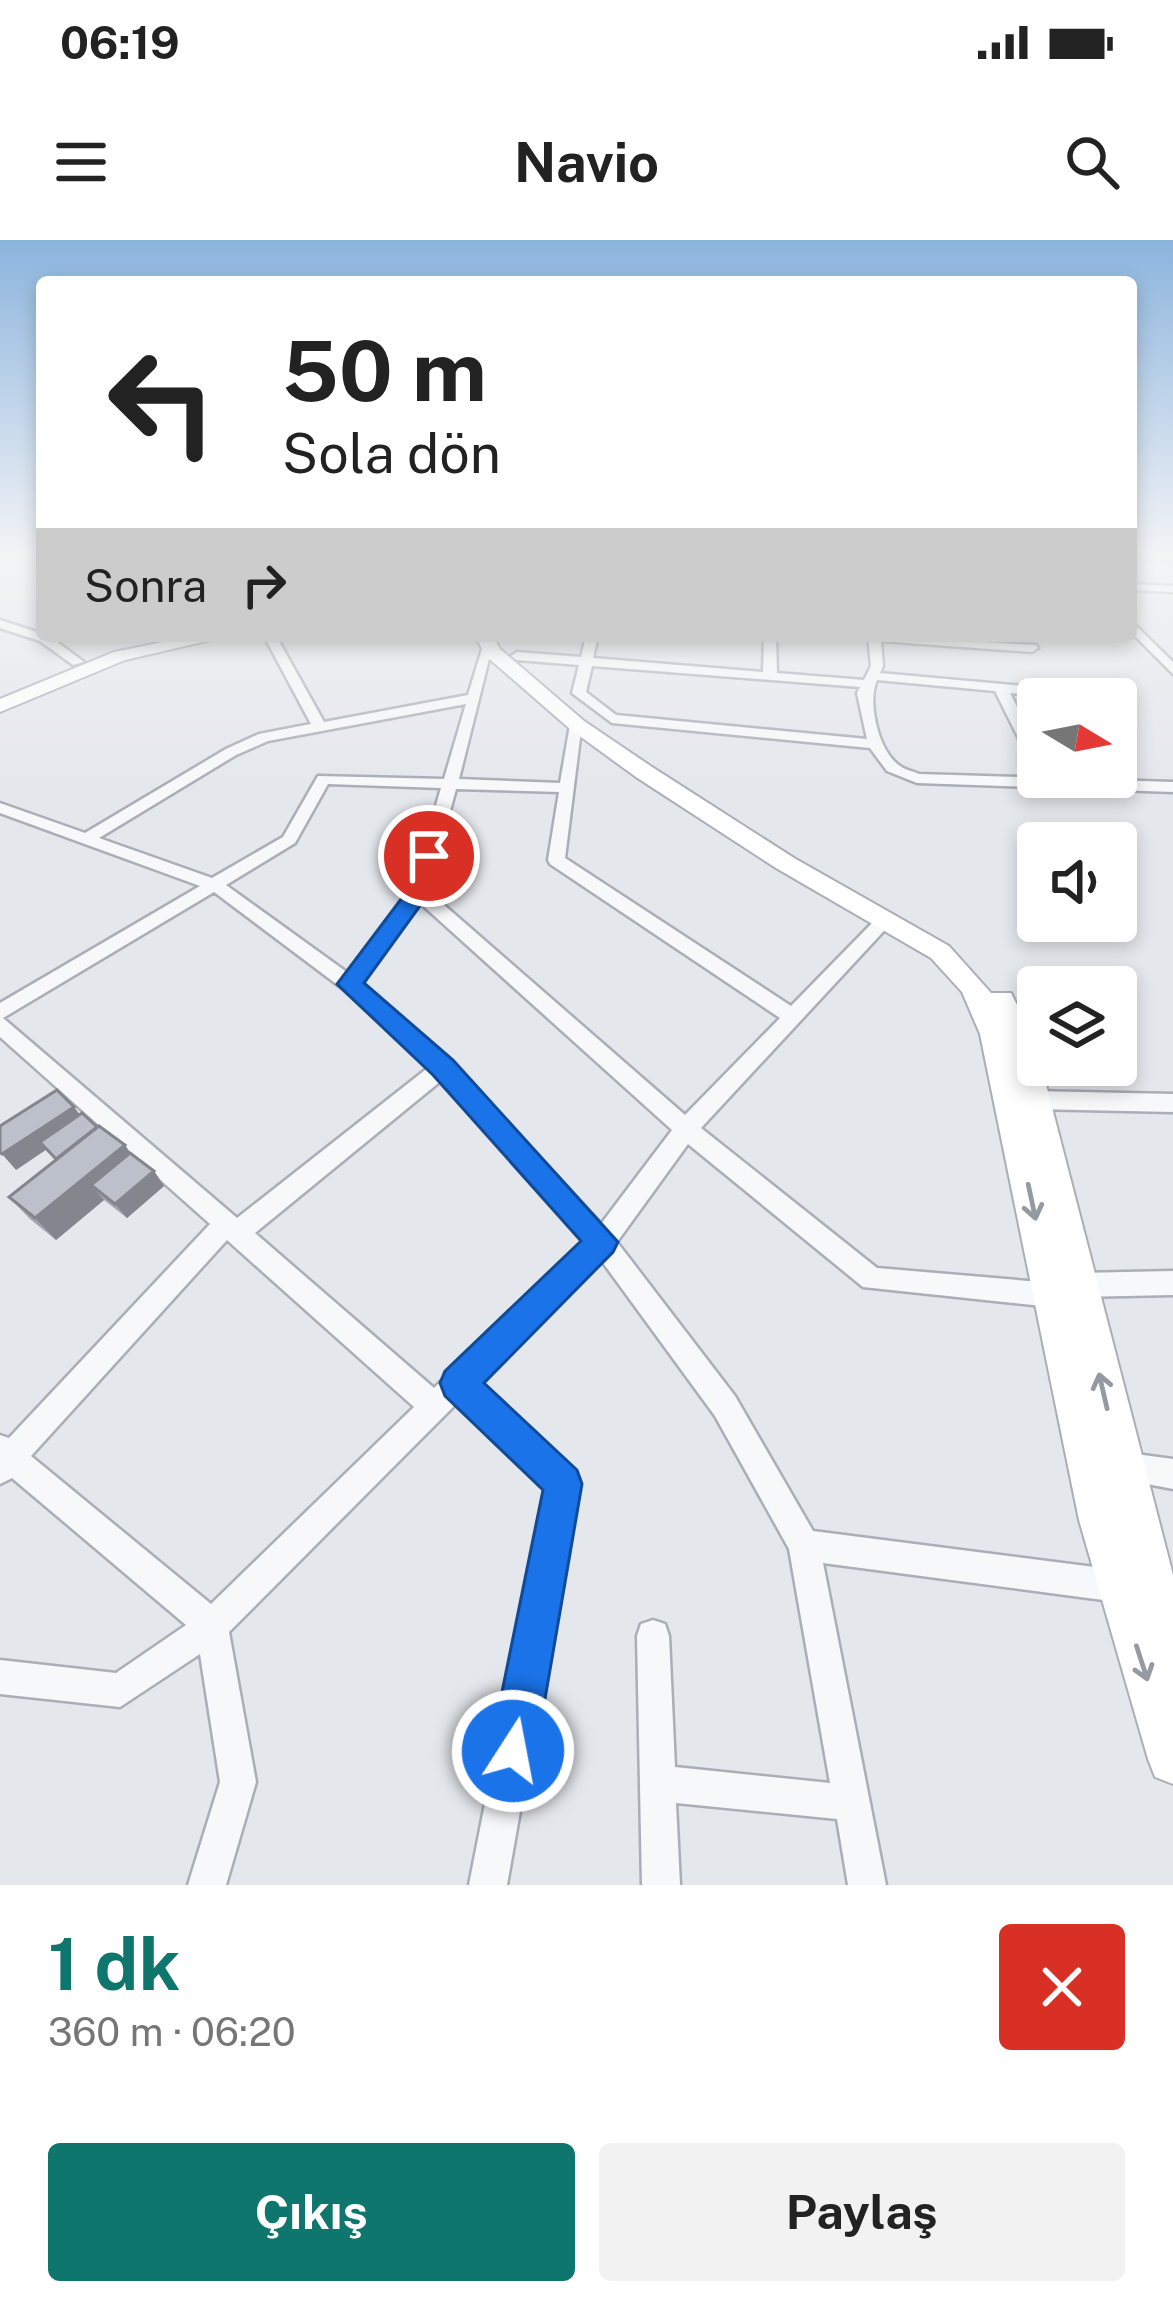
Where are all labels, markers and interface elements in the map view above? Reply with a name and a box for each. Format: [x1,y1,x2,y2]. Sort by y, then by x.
text: 06:19 [60,16,180,69]
icon: menu [48,129,114,195]
icon: search [1059,129,1125,195]
text: Navio [514,131,659,194]
text: 50 m [282,321,487,420]
icon: left [84,324,240,480]
text: Sola dön [282,422,501,485]
icon: right [231,552,297,618]
text: Sonra [84,559,207,612]
north arrow [1017,678,1137,798]
map controls [1017,678,1137,1086]
pin [378,805,480,907]
button: sound [1017,822,1137,942]
icon: arrive [396,823,462,889]
button: layers [1017,966,1137,1086]
one-way arrow [1021,1183,1044,1221]
one-way arrow [1091,1373,1113,1411]
one-way arrow [1133,1643,1155,1681]
position arrow [450,1688,576,1814]
text: 1 dk [48,1922,180,2006]
button: close [999,1924,1125,2050]
text: 360 m · 06:20 [48,2009,296,2055]
button: Çıkış [48,2143,575,2281]
button: Paylaş [599,2143,1125,2281]

